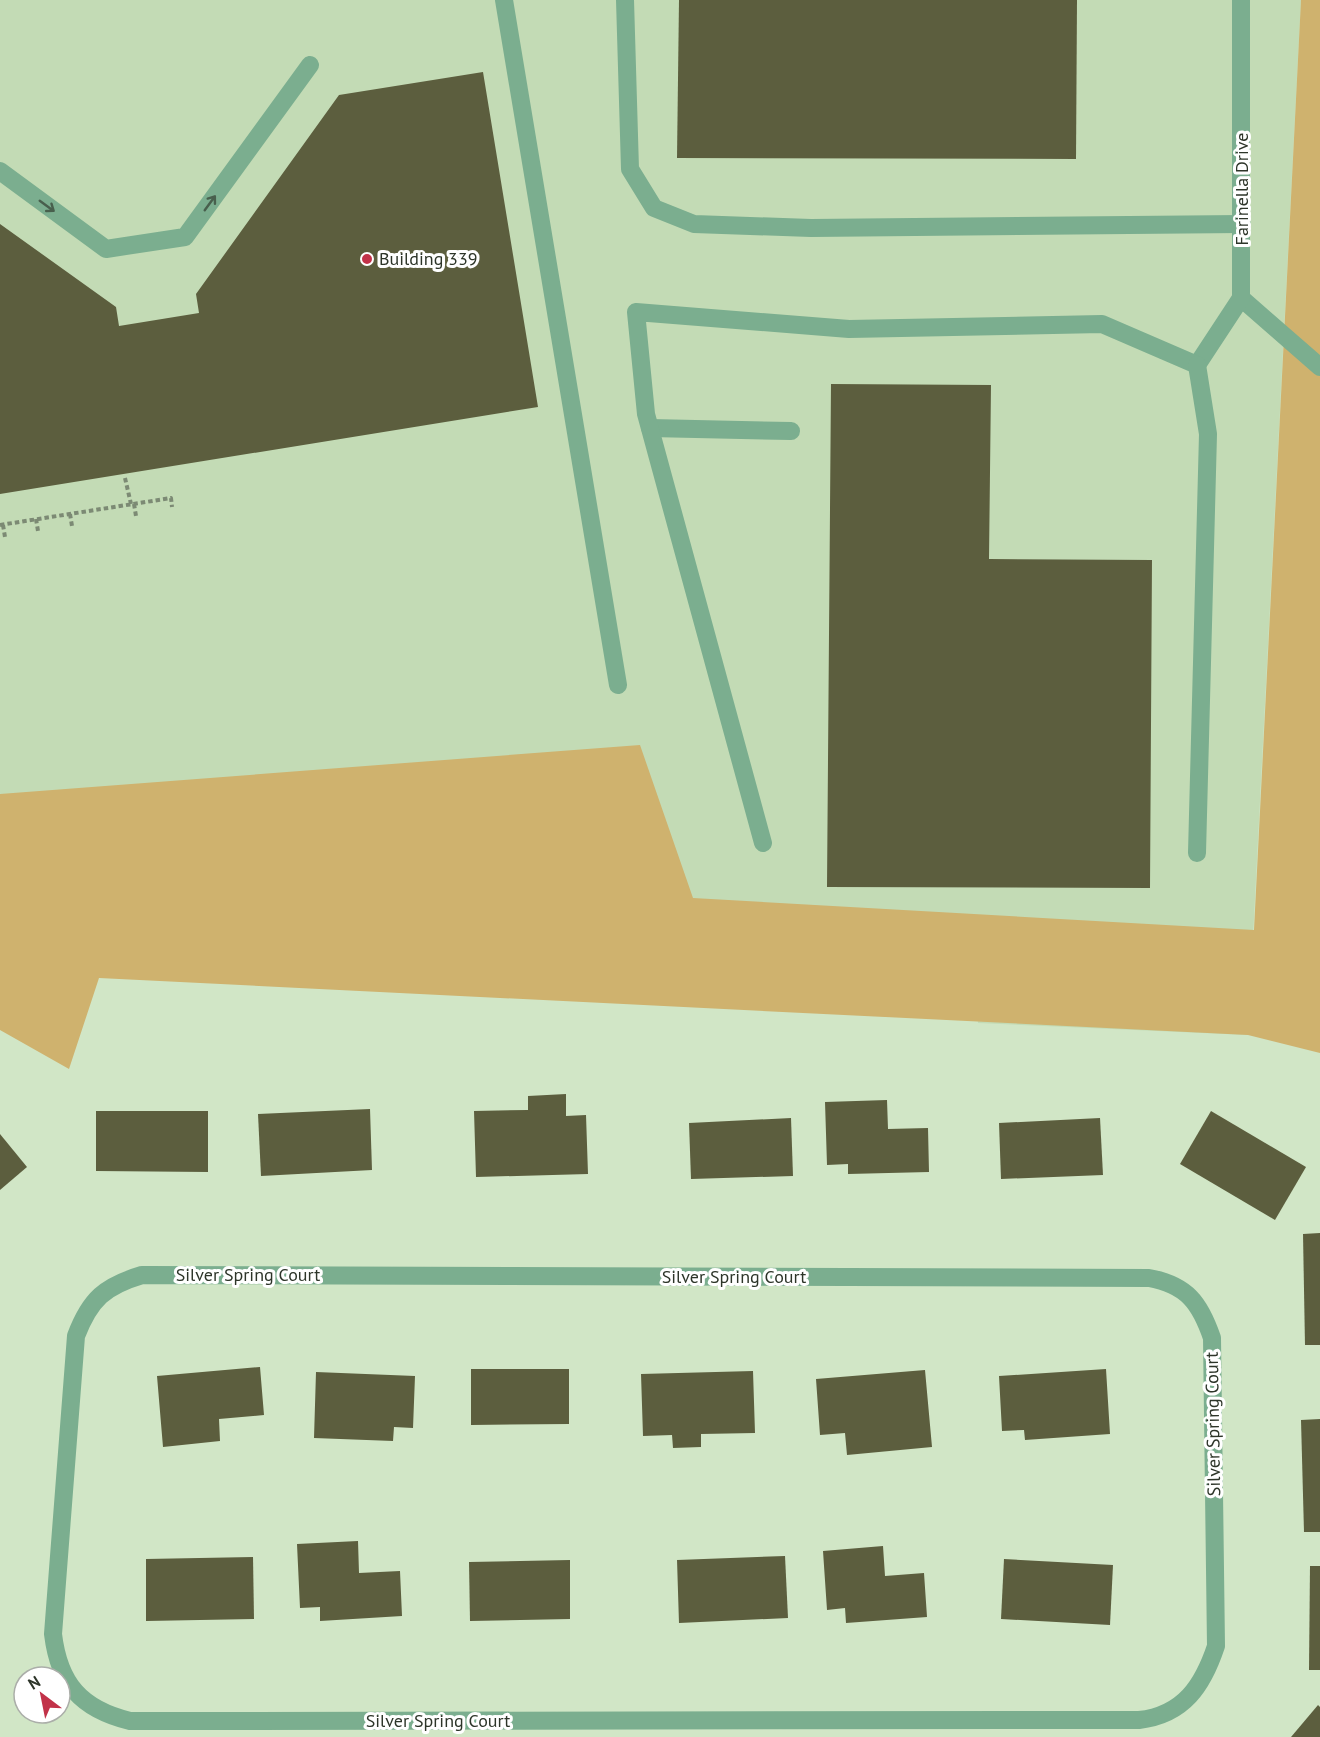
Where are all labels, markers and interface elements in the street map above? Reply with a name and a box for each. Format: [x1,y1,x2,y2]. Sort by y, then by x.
street label: Farinella Drive [1230,133,1253,245]
one-way arrow [203,195,216,211]
one-way arrow [39,199,55,212]
place label: Building 339 [379,247,478,270]
marker: Building 339 [360,252,374,266]
street label: Silver Spring Court [176,1263,320,1286]
street label: Silver Spring Court [662,1265,806,1288]
street label: Silver Spring Court [1200,1352,1225,1496]
north arrow [12,1665,72,1725]
text: N [24,1671,44,1694]
street label: Silver Spring Court [366,1709,510,1732]

